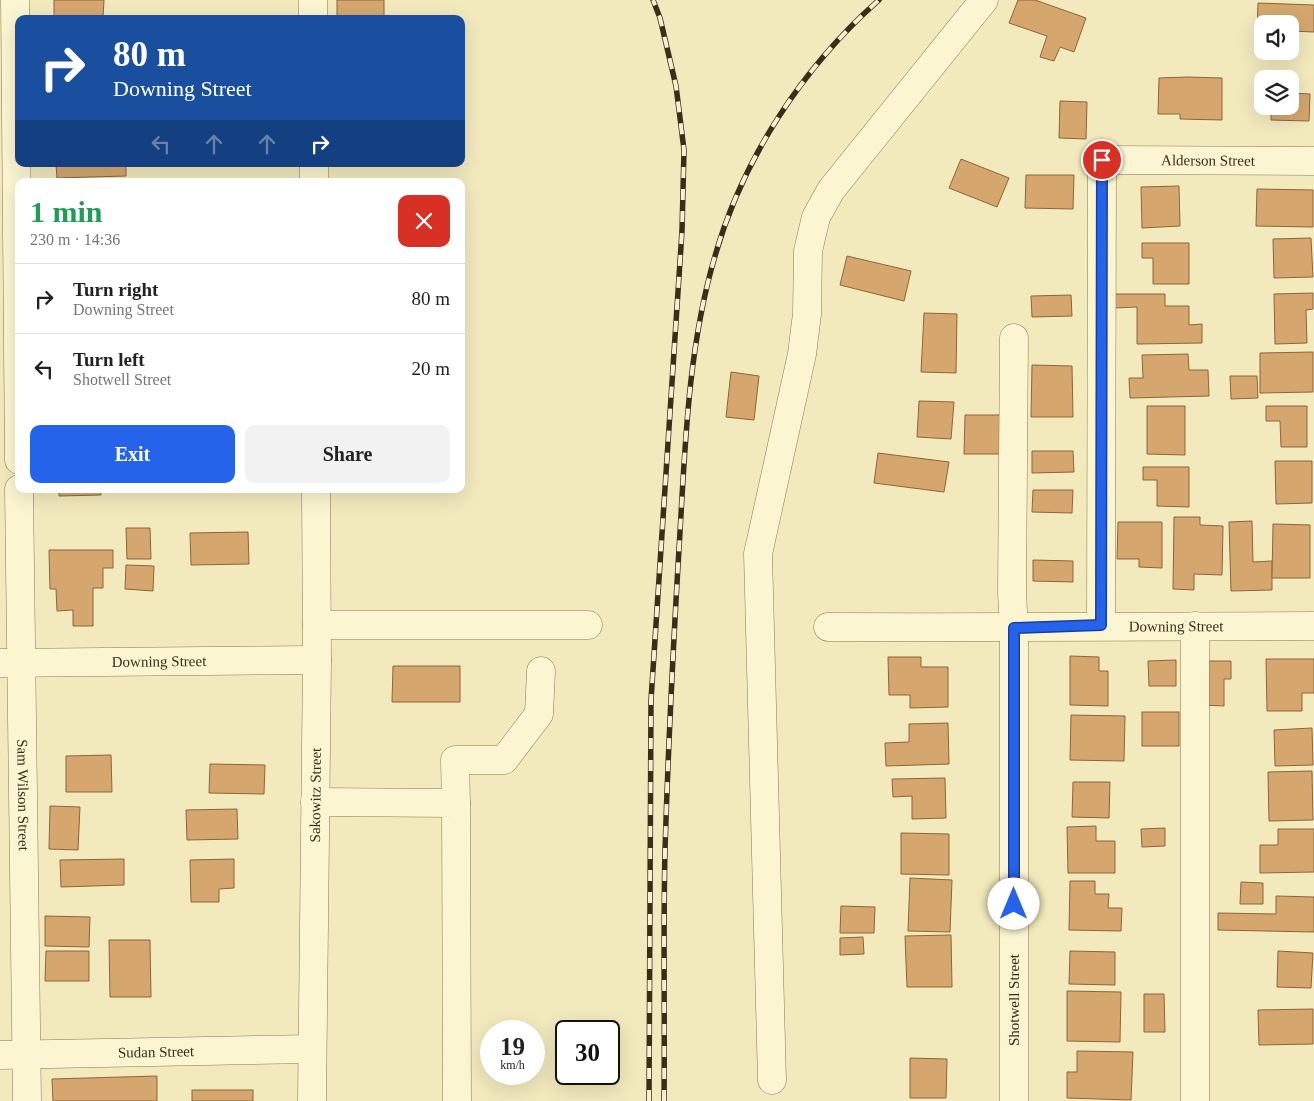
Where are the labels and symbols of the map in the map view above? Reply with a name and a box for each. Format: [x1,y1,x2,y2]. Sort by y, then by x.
pin [1081,139,1123,181]
street label: Alderson Street [1161,152,1256,169]
street label: Downing Street [1129,618,1224,635]
street label: Downing Street [112,653,207,670]
street label: Sam Wilson Street [14,739,32,852]
street label: Sakowitz Street [307,747,324,842]
position arrow [987,877,1039,929]
street label: Shotwell Street [1006,953,1022,1046]
speed limit sign: 30 [555,1020,620,1085]
street label: Sudan Street [118,1043,195,1061]

